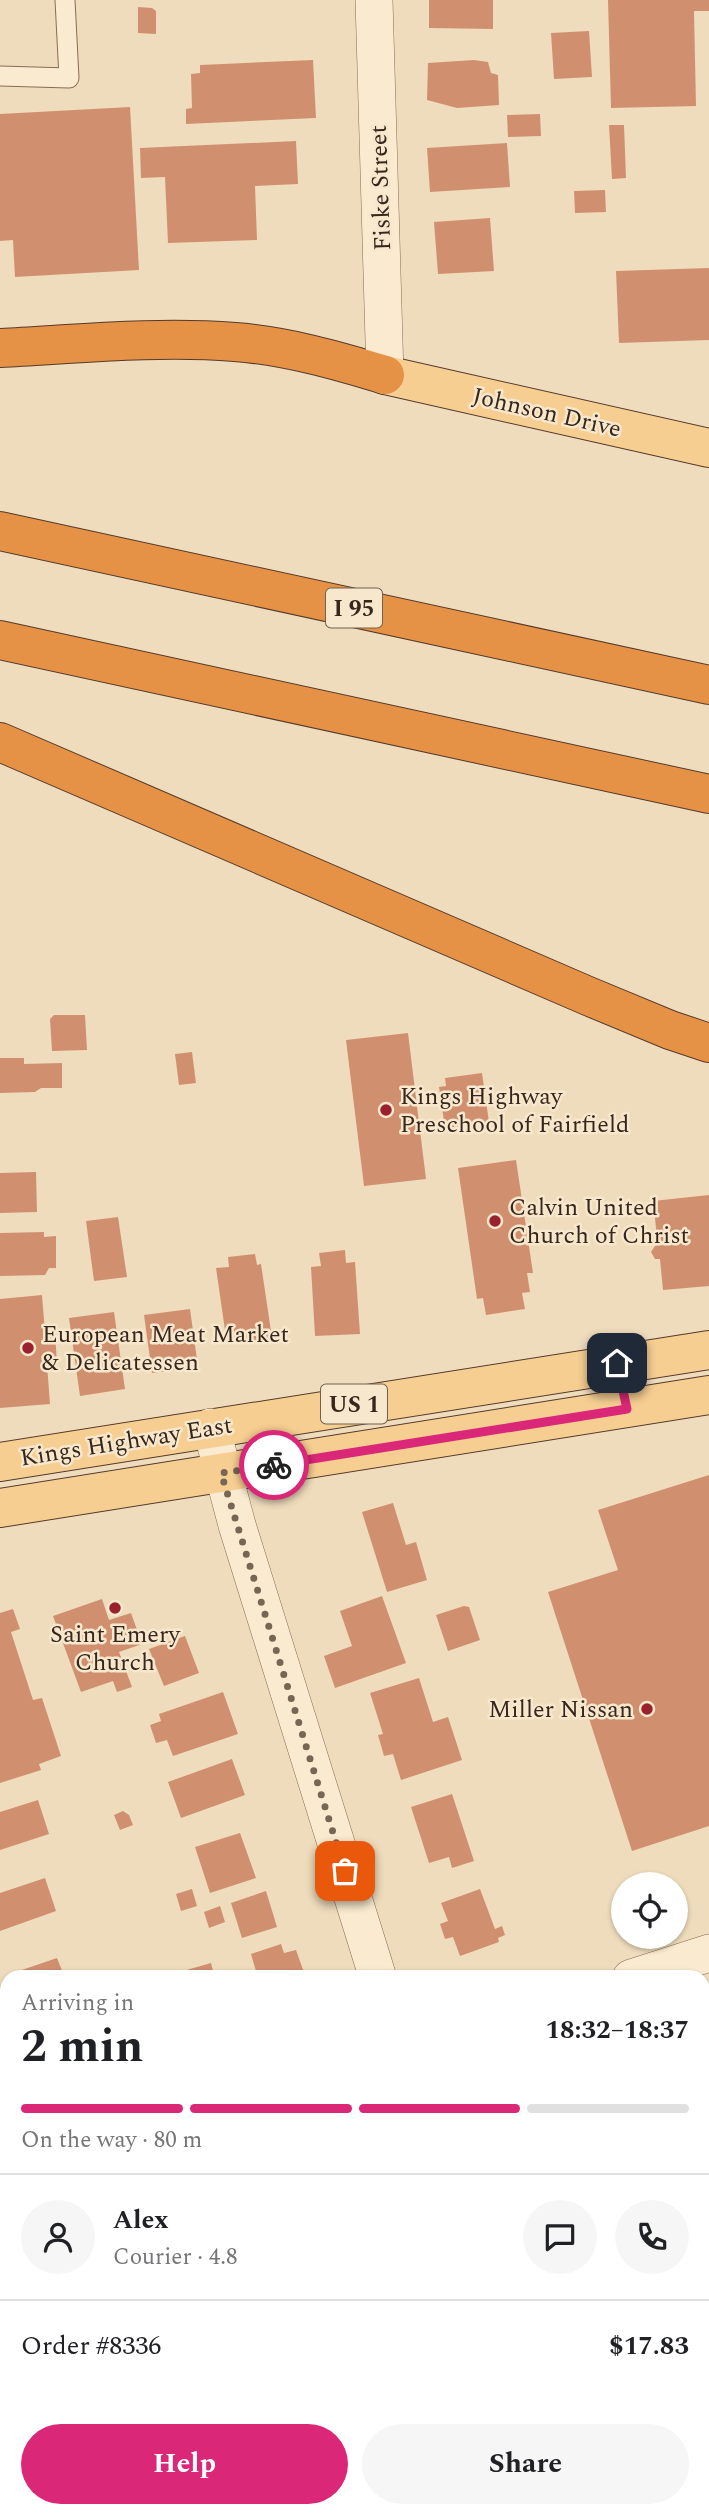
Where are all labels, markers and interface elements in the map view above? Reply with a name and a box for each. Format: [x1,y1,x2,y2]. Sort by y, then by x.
street label: Fiske Street [361,124,401,252]
street label: Johnson Drive [469,378,625,448]
road number: I 95 [326,588,382,628]
place label: Kings Highway Preschool of Fairfield [400,1079,629,1143]
marker: Kings Highway Preschool of Fairfield [378,1102,394,1118]
place label: Calvin United Church of Christ [509,1190,689,1254]
marker: Calvin United Church of Christ [487,1213,503,1229]
place label: European Meat Market & Delicatessen [42,1317,289,1381]
pin [587,1333,647,1393]
marker: European Meat Market & Delicatessen [20,1340,36,1356]
icon: home [598,1344,636,1382]
road number: US 1 [321,1385,387,1424]
street label: Kings Highway East [17,1407,235,1477]
courier [239,1430,309,1500]
icon: bike [255,1446,293,1484]
marker: Saint Emery Church [107,1600,123,1616]
place label: Saint Emery Church [50,1617,181,1681]
place label: Miller Nissan [488,1692,633,1728]
marker: Miller Nissan [639,1701,655,1717]
pin [315,1841,375,1901]
icon: bag [326,1852,364,1890]
map controls [611,1872,688,1949]
button: locate [611,1872,688,1949]
text: Arriving in [21,1986,134,2021]
text: 18:32–18:37 [545,2010,689,2050]
text: 2 min [21,2012,143,2082]
text: On the way · 80 m [21,2123,202,2158]
button: person [21,2200,95,2274]
text: Alex [113,2200,168,2240]
button: chat [523,2200,597,2274]
button: phone [615,2200,689,2274]
text: Courier · 4.8 [113,2240,238,2275]
text: Order #8336 [21,2326,161,2366]
text: $17.83 [609,2326,689,2366]
button: Help [21,2424,348,2504]
button: Share [362,2424,689,2504]

